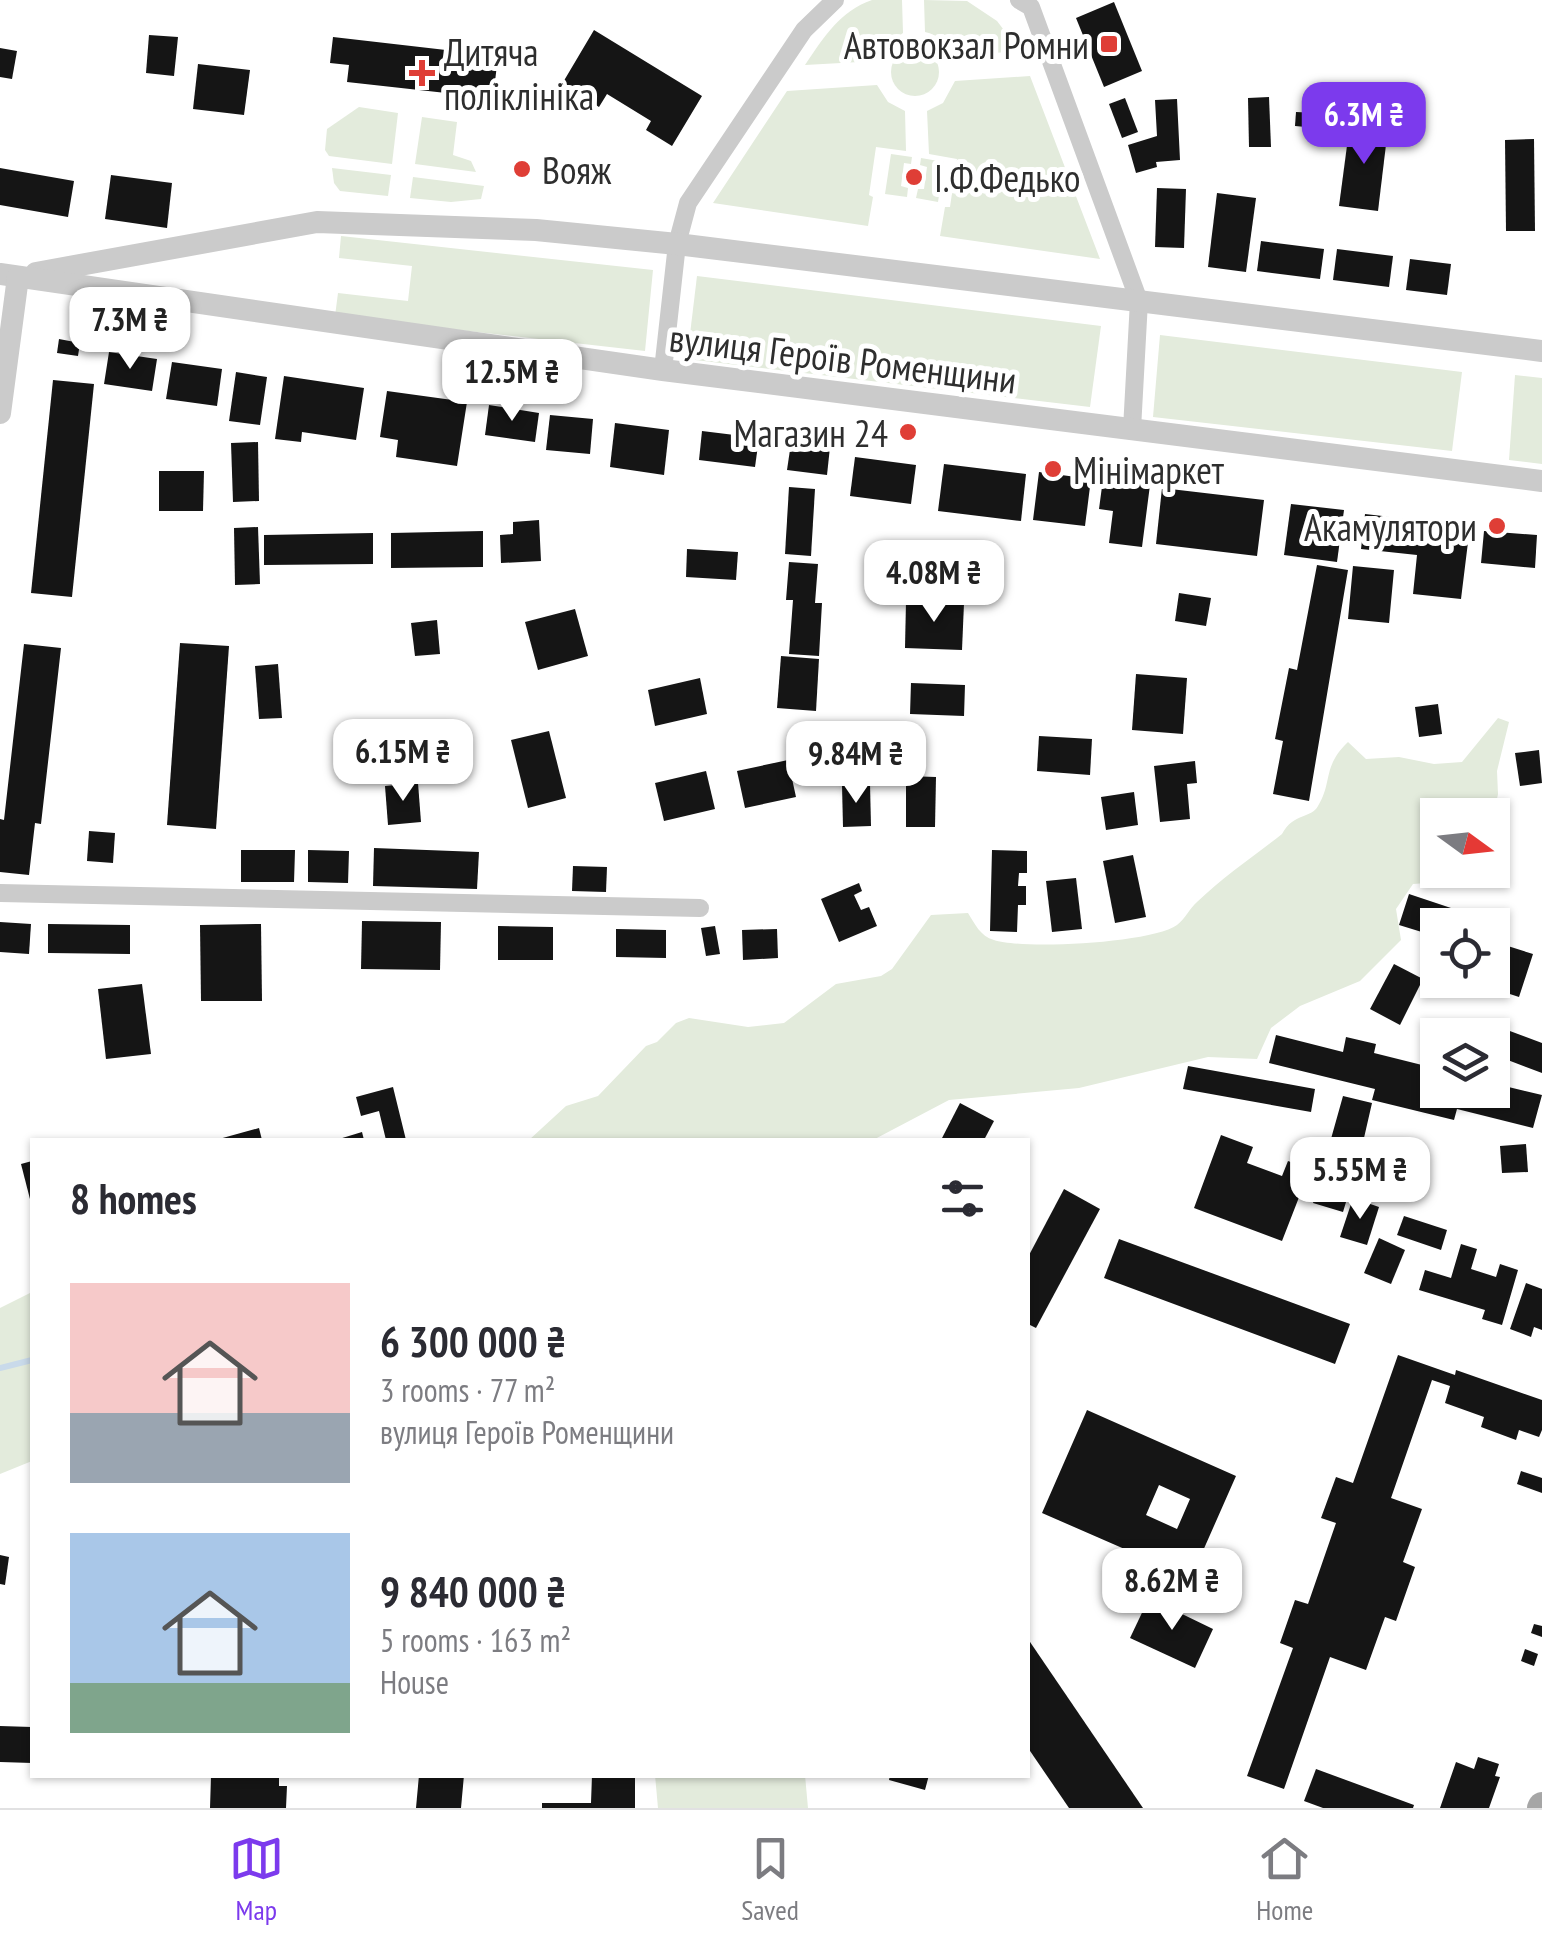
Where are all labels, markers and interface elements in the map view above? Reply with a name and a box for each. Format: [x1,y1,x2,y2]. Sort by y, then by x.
place label: Автовокзал Ромни [844,20,1089,69]
place label: Дитяча поліклініка [444,27,594,120]
marker: Автовокзал Ромни [1098,33,1120,55]
marker: Дитяча поліклініка [409,60,435,86]
pin: 6.3M ₴ [1283,82,1445,167]
text: 6.3M ₴ [1324,93,1404,135]
place label: Вояж [542,145,612,194]
place label: І.Ф.Федько [934,153,1081,202]
marker: Вояж [511,158,533,180]
marker: І.Ф.Федько [903,166,925,188]
pin: 7.3M ₴ [49,287,211,372]
text: 7.3M ₴ [91,298,169,340]
street label: вулиця Героїв Роменщини [667,312,1019,404]
pin: 12.5M ₴ [420,339,604,424]
text: 12.5M ₴ [464,350,560,392]
place label: Магазин 24 [733,408,888,457]
marker: Магазин 24 [897,421,919,443]
place label: Мінімаркет [1073,445,1225,494]
marker: Мінімаркет [1042,458,1064,480]
place label: Акамулятори [1304,502,1477,551]
marker: Акамулятори [1486,515,1508,537]
pin: 4.08M ₴ [842,540,1026,625]
text: 4.08M ₴ [886,551,982,593]
pin: 6.15M ₴ [311,719,495,804]
pin: 9.84M ₴ [764,721,948,806]
text: 6.15M ₴ [355,730,451,772]
text: 9.84M ₴ [808,732,904,774]
north arrow [1420,798,1510,888]
map controls [1420,798,1510,1108]
button: locate [1420,908,1510,998]
button: layers [1420,1018,1510,1108]
pin: 5.55M ₴ [1268,1137,1452,1222]
text: 5.55M ₴ [1312,1148,1408,1190]
text: 8 homes [70,1171,197,1226]
icon: filters [935,1171,990,1226]
text: 6 300 000 ₴ [380,1314,566,1369]
icon: home [150,1323,270,1443]
text: 3 rooms · 77 m² [380,1369,555,1411]
text: вулиця Героїв Роменщини [380,1411,674,1453]
pin: 8.62M ₴ [1080,1548,1264,1633]
text: 8.62M ₴ [1124,1559,1220,1601]
text: 9 840 000 ₴ [380,1564,566,1619]
icon: home [150,1573,270,1693]
text: 5 rooms · 163 m² [380,1619,571,1661]
text: House [380,1661,449,1703]
tab: Map [229,1831,284,1928]
tab: Saved [741,1831,799,1928]
tab: Home [1256,1831,1313,1928]

